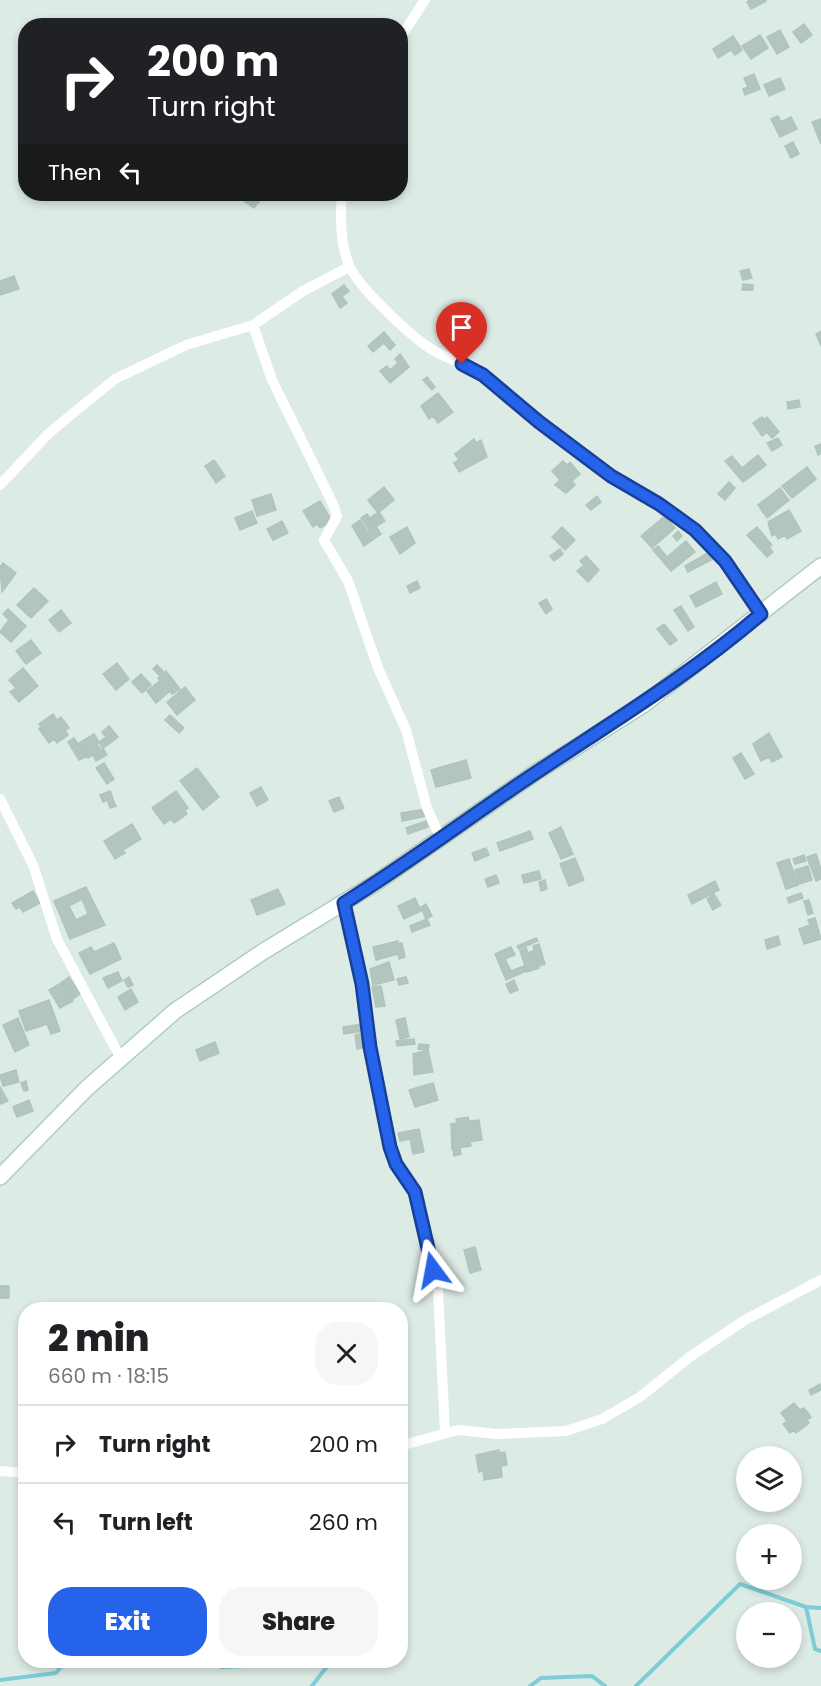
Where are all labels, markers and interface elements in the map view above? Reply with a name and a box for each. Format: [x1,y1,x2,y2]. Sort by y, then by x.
text: 200 m [147,32,279,91]
icon: right [48,42,126,120]
text: Turn right [147,88,276,125]
icon: left [114,156,147,189]
text: Then [48,157,102,188]
pin [436,302,487,364]
icon: arrive [445,311,478,344]
position arrow [401,1238,465,1302]
text: 2 min [48,1313,150,1364]
button: close [315,1322,378,1385]
text: 660 m · 18:15 [48,1362,169,1390]
icon: right [48,1428,81,1461]
text: Turn right [99,1429,210,1460]
text: 200 m [309,1429,378,1460]
map controls [736,1446,802,1668]
button: layers [736,1446,802,1512]
icon: left [48,1506,81,1539]
text: Turn left [99,1507,193,1538]
text: 260 m [309,1507,378,1538]
button: + [736,1524,802,1590]
button: Exit [48,1587,207,1656]
button: Share [219,1587,378,1656]
button: − [736,1602,802,1668]

